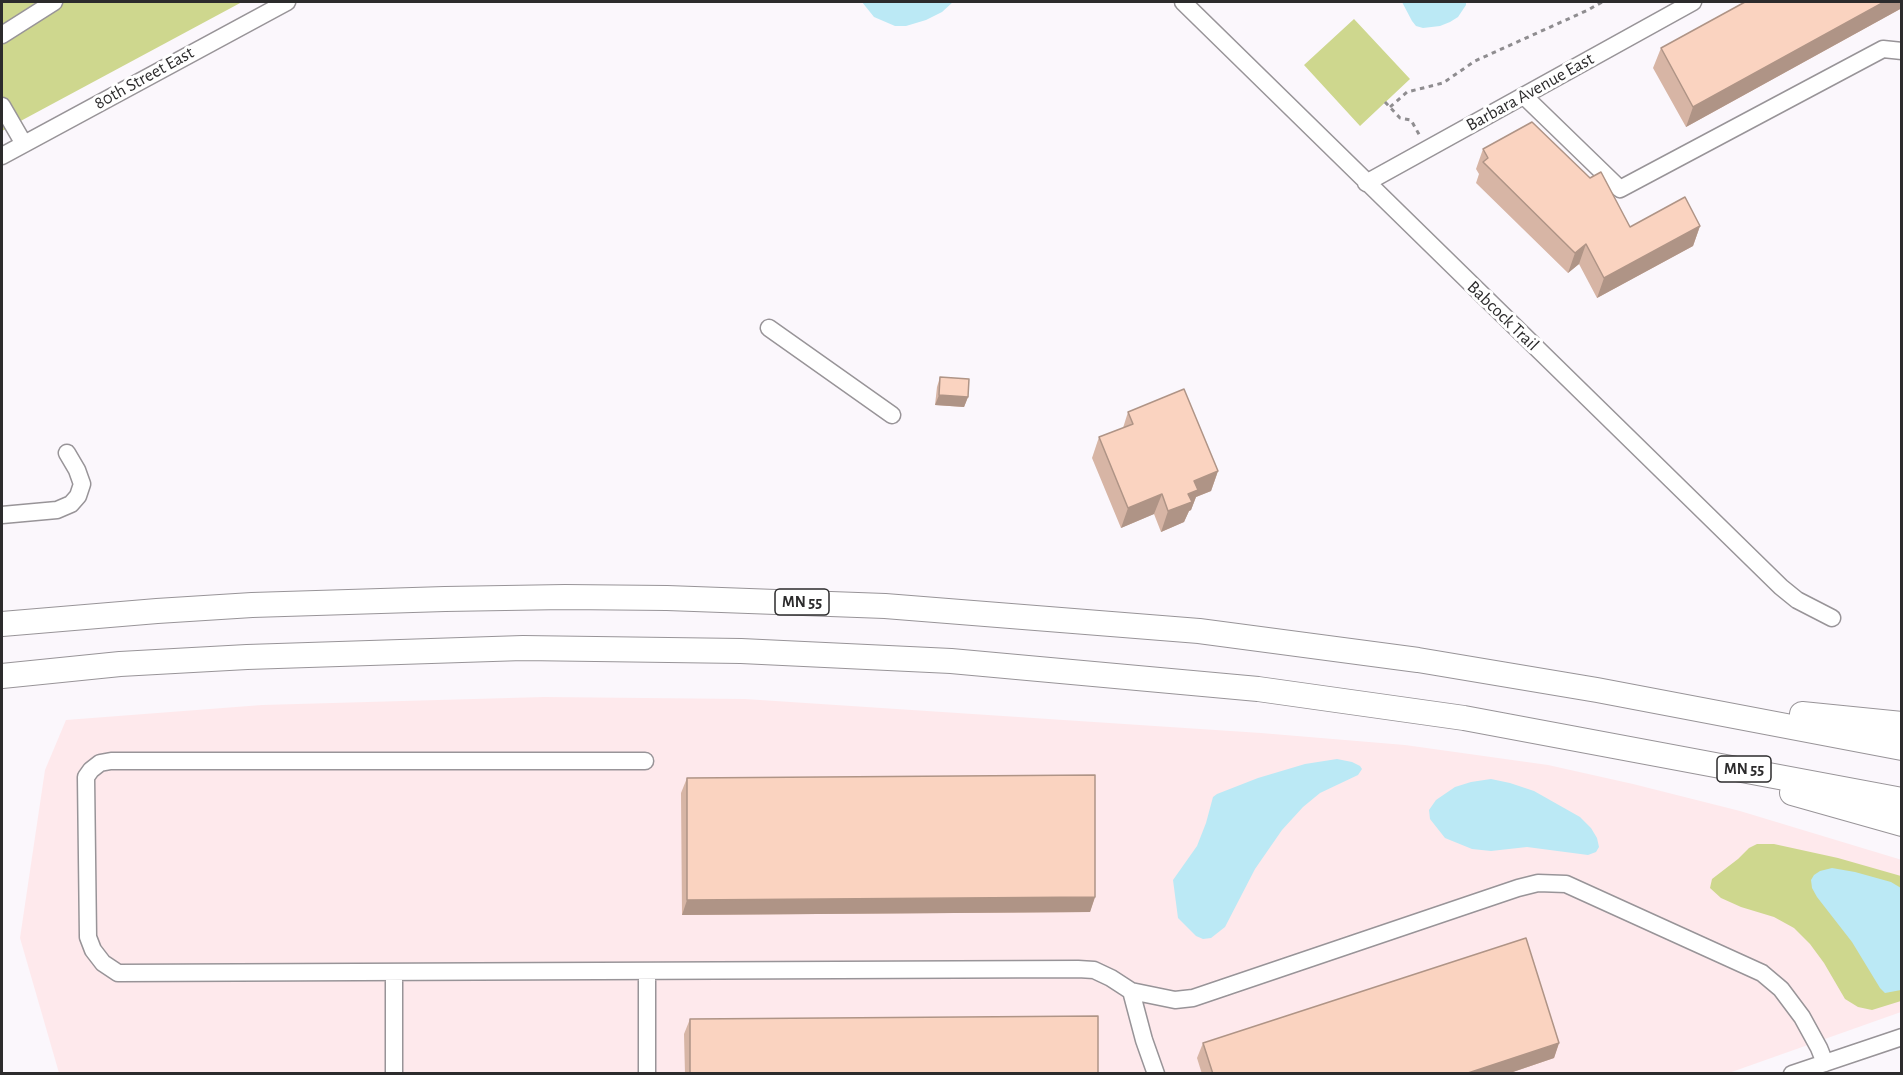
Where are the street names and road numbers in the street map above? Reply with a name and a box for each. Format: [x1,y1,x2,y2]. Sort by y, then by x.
street label: 80th Street East [90,42,198,114]
street label: Barbara Avenue East [1462,48,1598,136]
street label: Babcock Trail [1463,276,1543,356]
road number: MN 55 [775,589,829,615]
road number: MN 55 [1717,756,1771,782]

